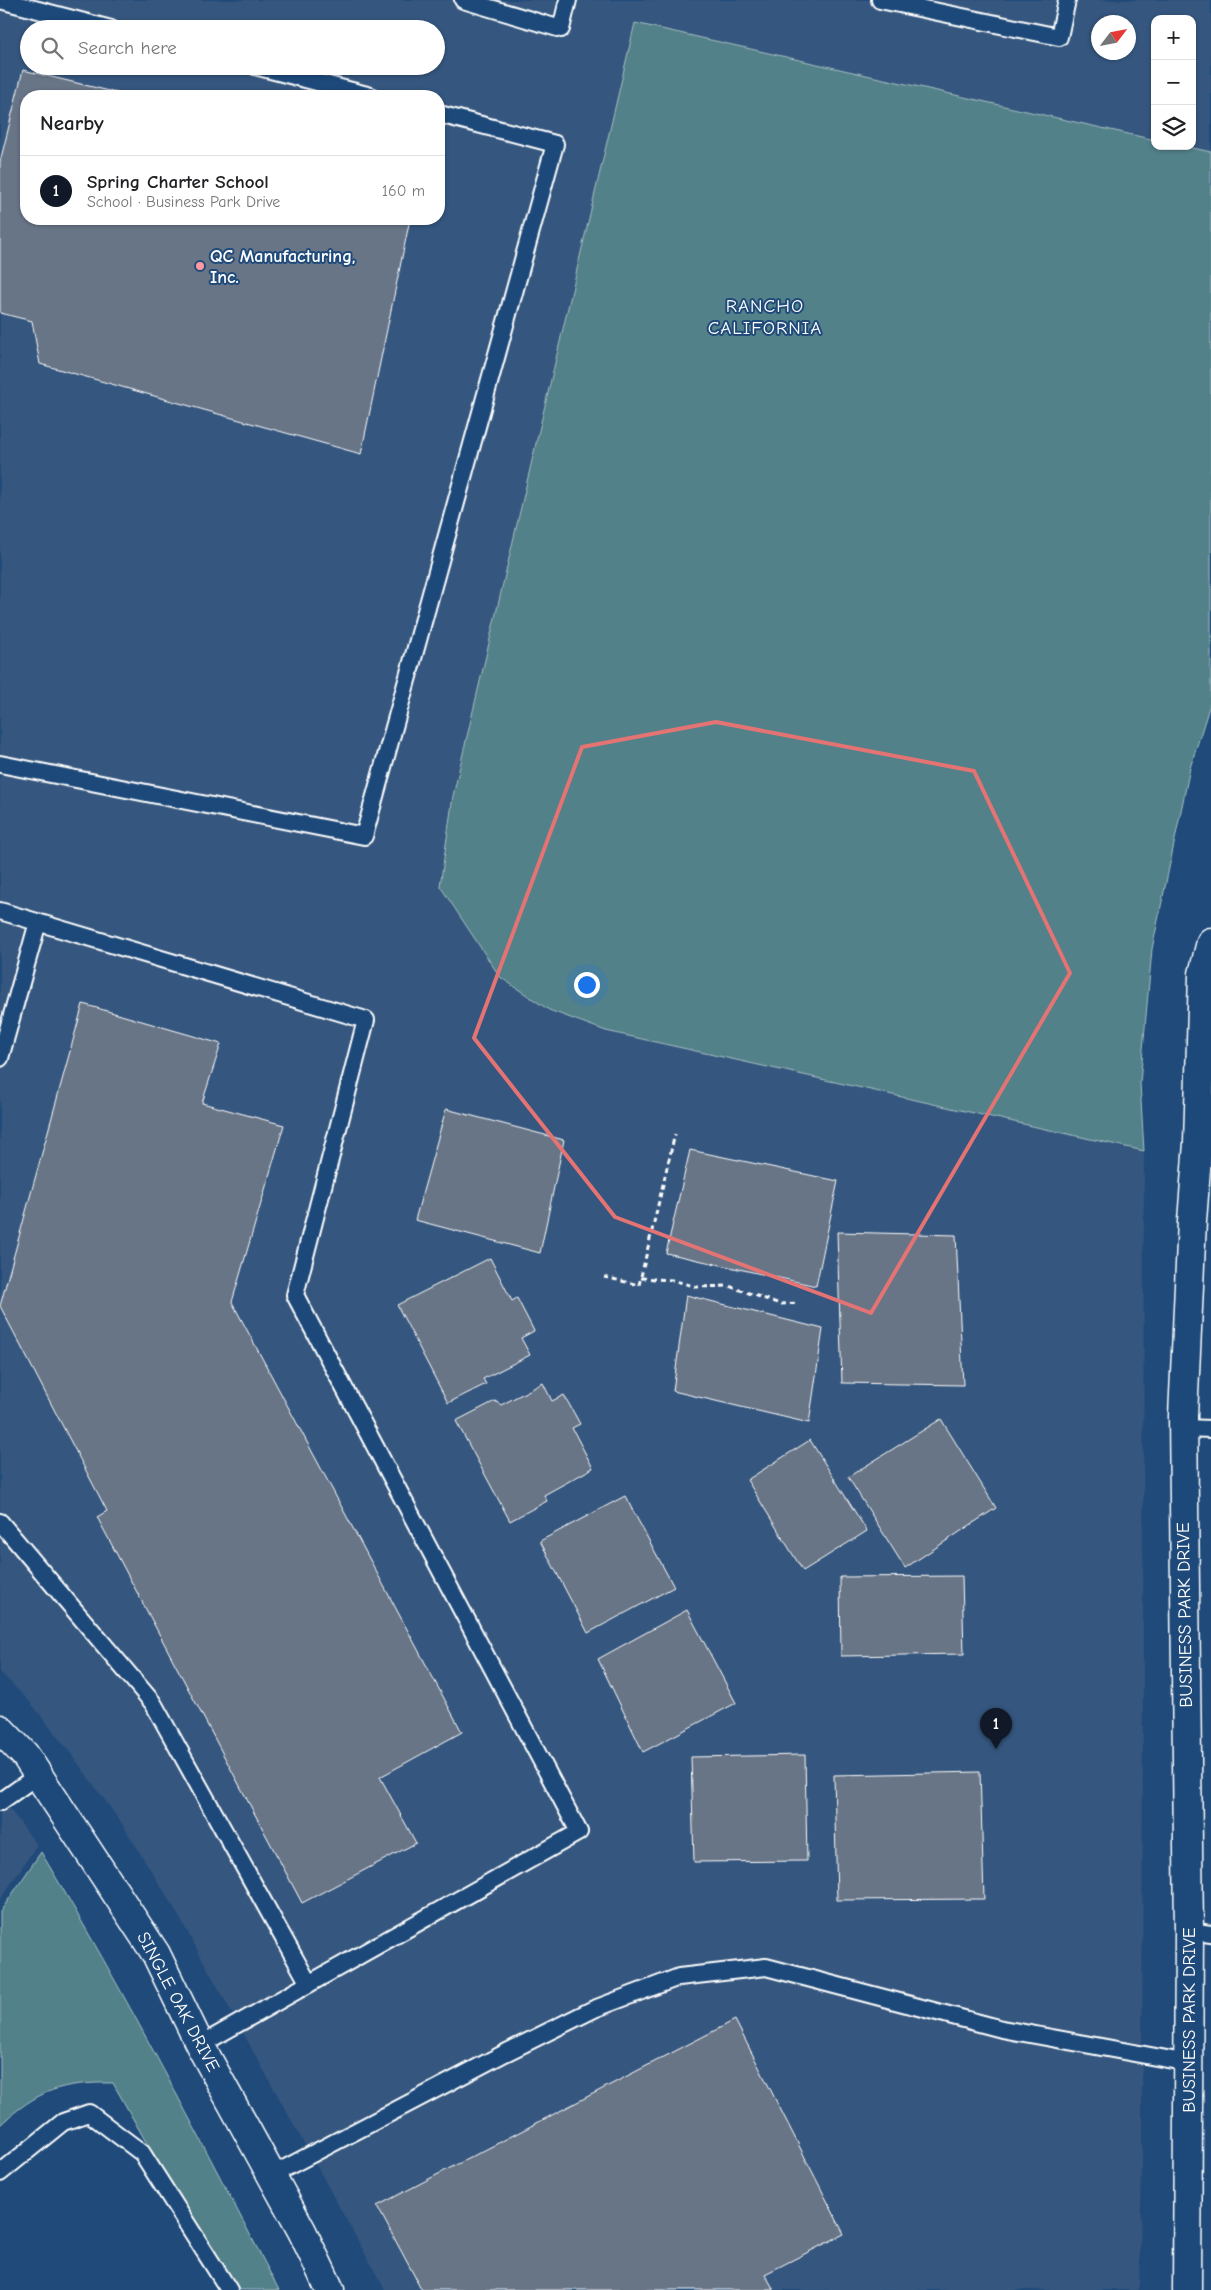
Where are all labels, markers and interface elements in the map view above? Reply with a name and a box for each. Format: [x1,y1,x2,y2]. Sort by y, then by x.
north arrow [1091,15,1136,60]
map controls [1151,15,1196,150]
button: + [1151,15,1196,60]
search box [20,20,445,75]
icon: search [38,34,66,62]
text: Search here [78,37,177,59]
button: − [1151,60,1196,105]
button: layers [1151,105,1196,150]
text: Nearby [40,111,104,135]
text: Spring Charter School [87,171,269,193]
text: 1 [53,182,59,200]
text: 160 m [382,182,425,200]
text: School · Business Park Drive [87,193,280,211]
place label: QC Manufacturing, Inc. [210,246,355,288]
marker: QC Manufacturing, Inc. [194,260,206,272]
district label: RANCHO CALIFORNIA [708,295,822,339]
your location [574,972,600,998]
street label: BUSINESS PARK DRIVE [1173,1522,1197,1708]
pin: 1 [980,1708,1012,1749]
street label: BUSINESS PARK DRIVE [1179,1927,1200,2113]
street label: SINGLE OAK DRIVE [132,1929,224,2076]

